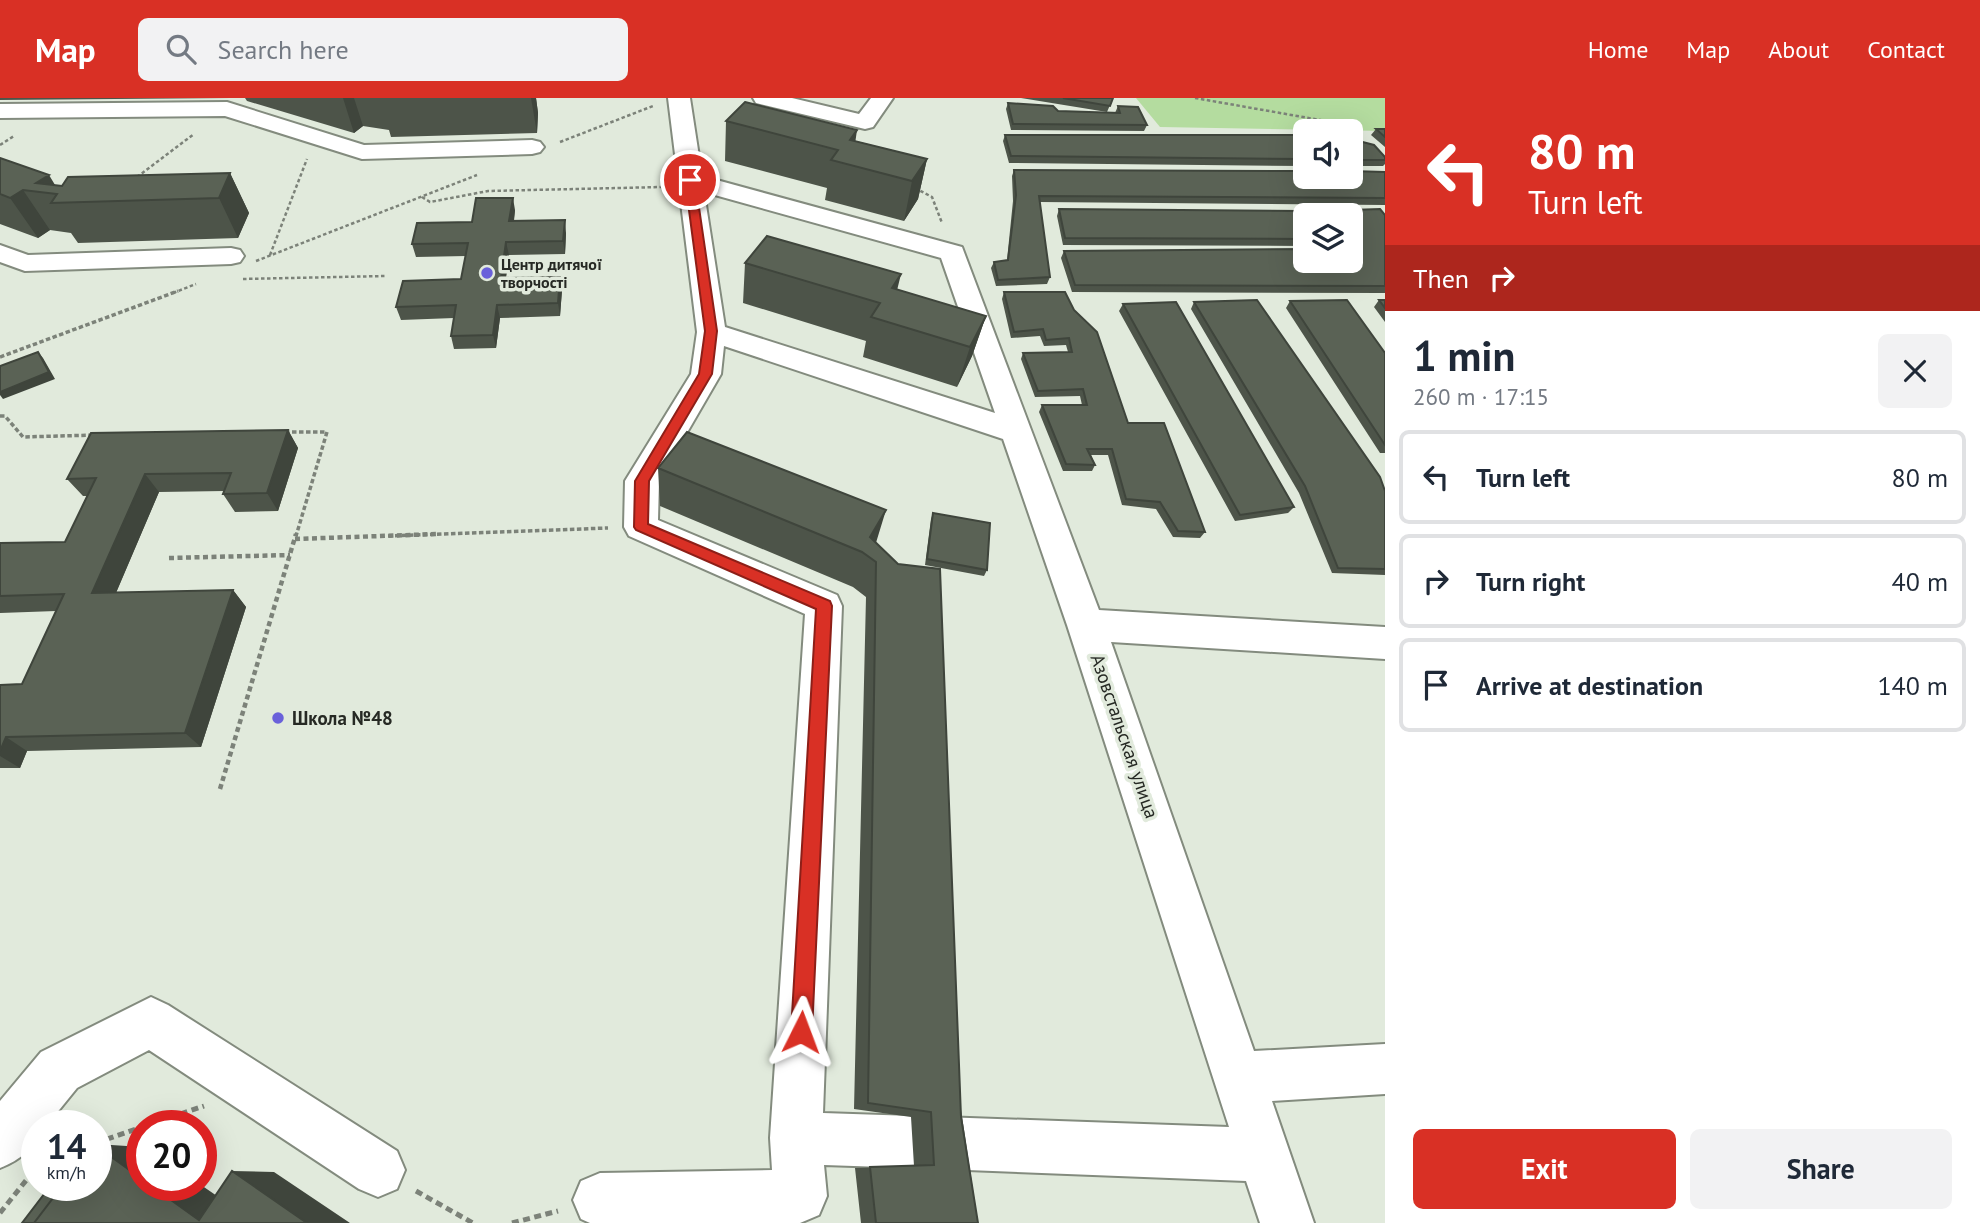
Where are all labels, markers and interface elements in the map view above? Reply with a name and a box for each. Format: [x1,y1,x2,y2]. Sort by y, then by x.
search box [138,18,628,81]
text: Map [35,28,96,71]
icon: search [162,30,200,68]
text: Search here [218,33,349,66]
text: Home [1588,34,1648,65]
text: Map [1686,34,1730,65]
text: About [1768,34,1829,65]
text: Contact [1867,34,1945,65]
map controls [1293,119,1363,273]
button: sound [1293,119,1363,189]
text: 80 m [1528,119,1635,183]
icon: left [1413,126,1504,217]
pin [660,150,720,210]
icon: arrive [671,161,709,199]
text: Turn left [1528,181,1643,223]
button: layers [1293,203,1363,273]
place label: Центр дитячої творчості [501,254,602,292]
icon: right [1483,259,1521,297]
text: Then [1413,262,1469,295]
marker: Центр дитячої творчості [479,265,495,281]
text: 1 min [1413,328,1515,383]
button: close [1878,334,1952,408]
text: 260 m · 17:15 [1413,382,1549,411]
icon: left [1417,458,1455,496]
text: Turn left [1476,461,1570,494]
text: 80 m [1892,461,1948,494]
icon: right [1417,562,1455,600]
text: Turn right [1476,565,1585,598]
text: 40 m [1892,565,1948,598]
street label: Азовстальская улица [1086,651,1164,821]
icon: arrive [1417,666,1455,704]
text: Arrive at destination [1476,669,1703,702]
text: 140 m [1877,669,1948,702]
place label: Школа №48 [292,706,393,730]
marker: Школа №48 [270,710,286,726]
position arrow [764,995,838,1069]
speed limit sign: 20 [126,1110,217,1201]
text: 14 [47,1123,86,1169]
button: Exit [1413,1129,1676,1209]
button: Share [1690,1129,1952,1209]
text: km/h [47,1161,86,1184]

